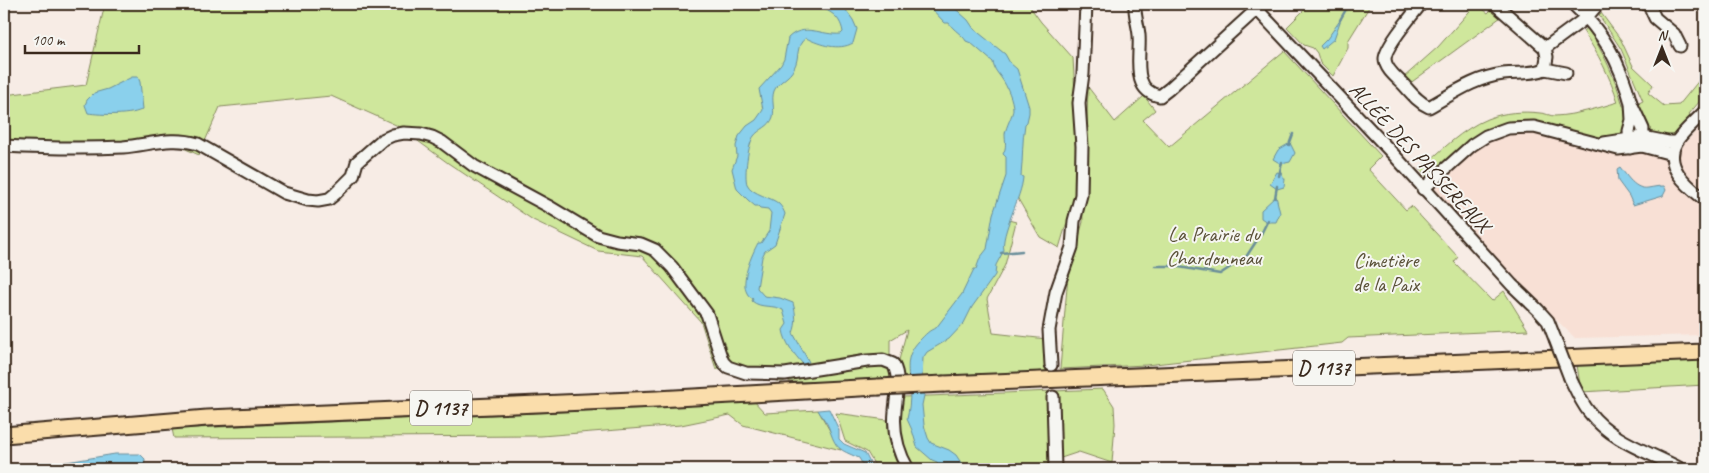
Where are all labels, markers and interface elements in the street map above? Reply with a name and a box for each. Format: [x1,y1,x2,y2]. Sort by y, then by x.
scale bar [25,22,139,54]
north arrow [1636,22,1686,72]
text: N [1658,27,1669,44]
text: 100 m [32,31,66,50]
street label: ALLÉE DES PASSEREAUX [1344,77,1498,240]
park label: La Prairie du Chardonneau [1167,221,1263,271]
park label: Cimetière de la Paix [1353,247,1421,297]
road number: D 1137 [1293,350,1355,386]
road number: D 1137 [410,390,472,426]

